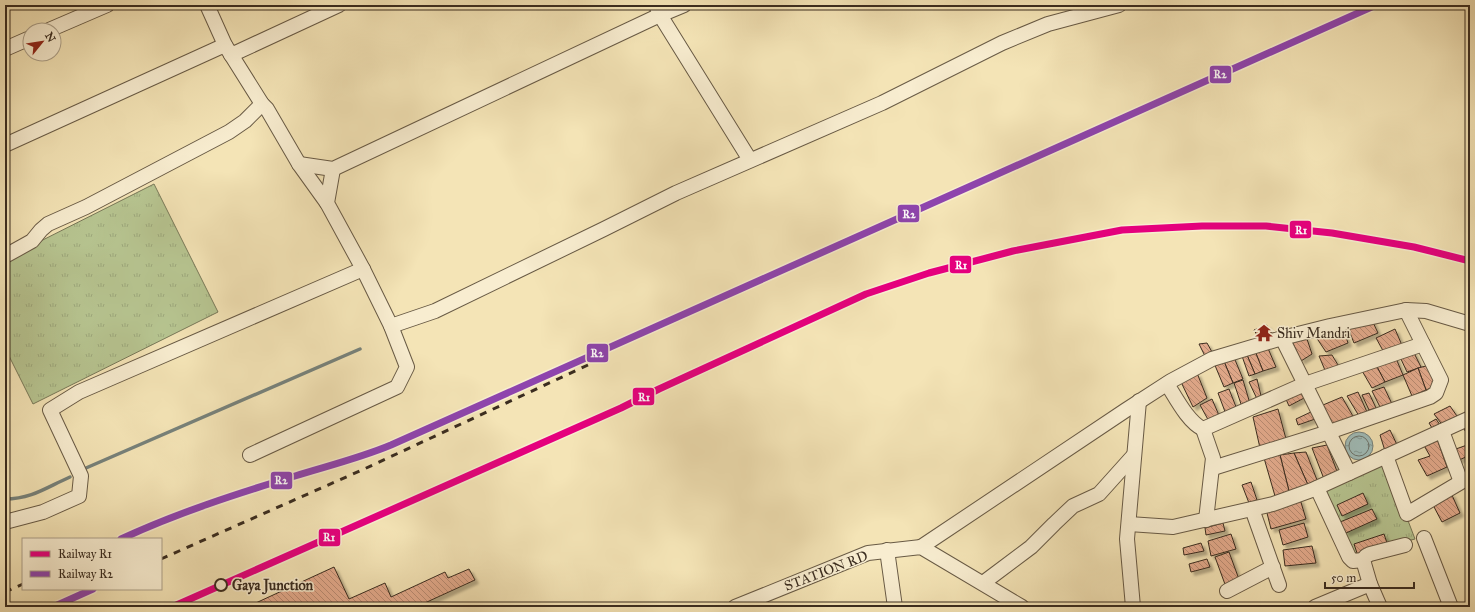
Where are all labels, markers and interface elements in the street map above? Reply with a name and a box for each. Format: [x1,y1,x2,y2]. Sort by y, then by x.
north arrow [22,22,62,62]
text: N [42,30,59,45]
line badge: R2 [1209,65,1232,84]
text: R2 [1213,68,1227,81]
line badge: R2 [897,204,920,223]
text: R2 [902,208,916,221]
line badge: R1 [1289,220,1312,239]
text: R1 [1295,224,1308,237]
line badge: R1 [949,255,972,274]
text: R1 [955,259,968,272]
temple icon: Shiv Mandri [1254,323,1274,343]
place label: Shiv Mandri [1277,325,1351,342]
line badge: R2 [586,343,609,363]
text: R2 [590,347,604,360]
line badge: R1 [632,387,655,406]
text: R1 [638,391,651,404]
line badge: R2 [270,471,293,490]
text: R2 [274,474,288,487]
line badge: R1 [318,528,341,547]
text: R1 [323,531,336,544]
legend [22,538,162,590]
text: Railway R1 [58,547,112,561]
street label: STATION RD [782,547,870,595]
scale bar [1325,564,1414,590]
text: Railway R2 [58,567,113,581]
text: 50 m [1331,571,1356,585]
place label: Gaya Junction [232,577,314,595]
marker: Gaya Junction [214,578,228,592]

